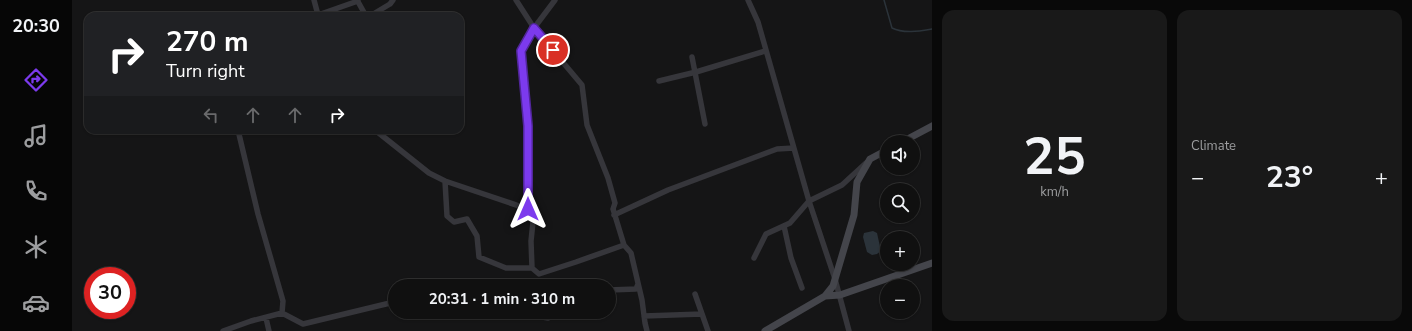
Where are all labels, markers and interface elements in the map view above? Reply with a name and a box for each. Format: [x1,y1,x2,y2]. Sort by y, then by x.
text: 20:30 [12,14,60,38]
text: 270 m [166,23,249,61]
icon: right [100,28,152,80]
pin [536,33,570,67]
icon: arrive [542,39,564,61]
text: Turn right [166,59,245,83]
icon: directions [22,66,50,94]
icon: left [200,104,222,126]
icon: ahead [242,104,264,126]
icon: ahead [284,104,306,126]
icon: right [326,104,348,126]
text: 25 [1023,121,1086,192]
icon: music [22,122,50,150]
map controls [880,135,920,319]
button: sound [880,135,920,175]
text: Climate [1191,137,1236,155]
text: 23° [1266,157,1313,198]
text: − [1191,163,1204,193]
text: + [1375,163,1388,193]
icon: phone [22,177,50,205]
button: search [880,183,920,223]
text: km/h [1040,183,1069,201]
position arrow [507,188,549,230]
button: + [880,231,920,271]
icon: climate [22,233,50,261]
speed limit sign: 30 [84,267,136,319]
button: − [880,279,920,319]
icon: car [22,289,50,317]
text: 20:31 · 1 min · 310 m [429,289,575,309]

